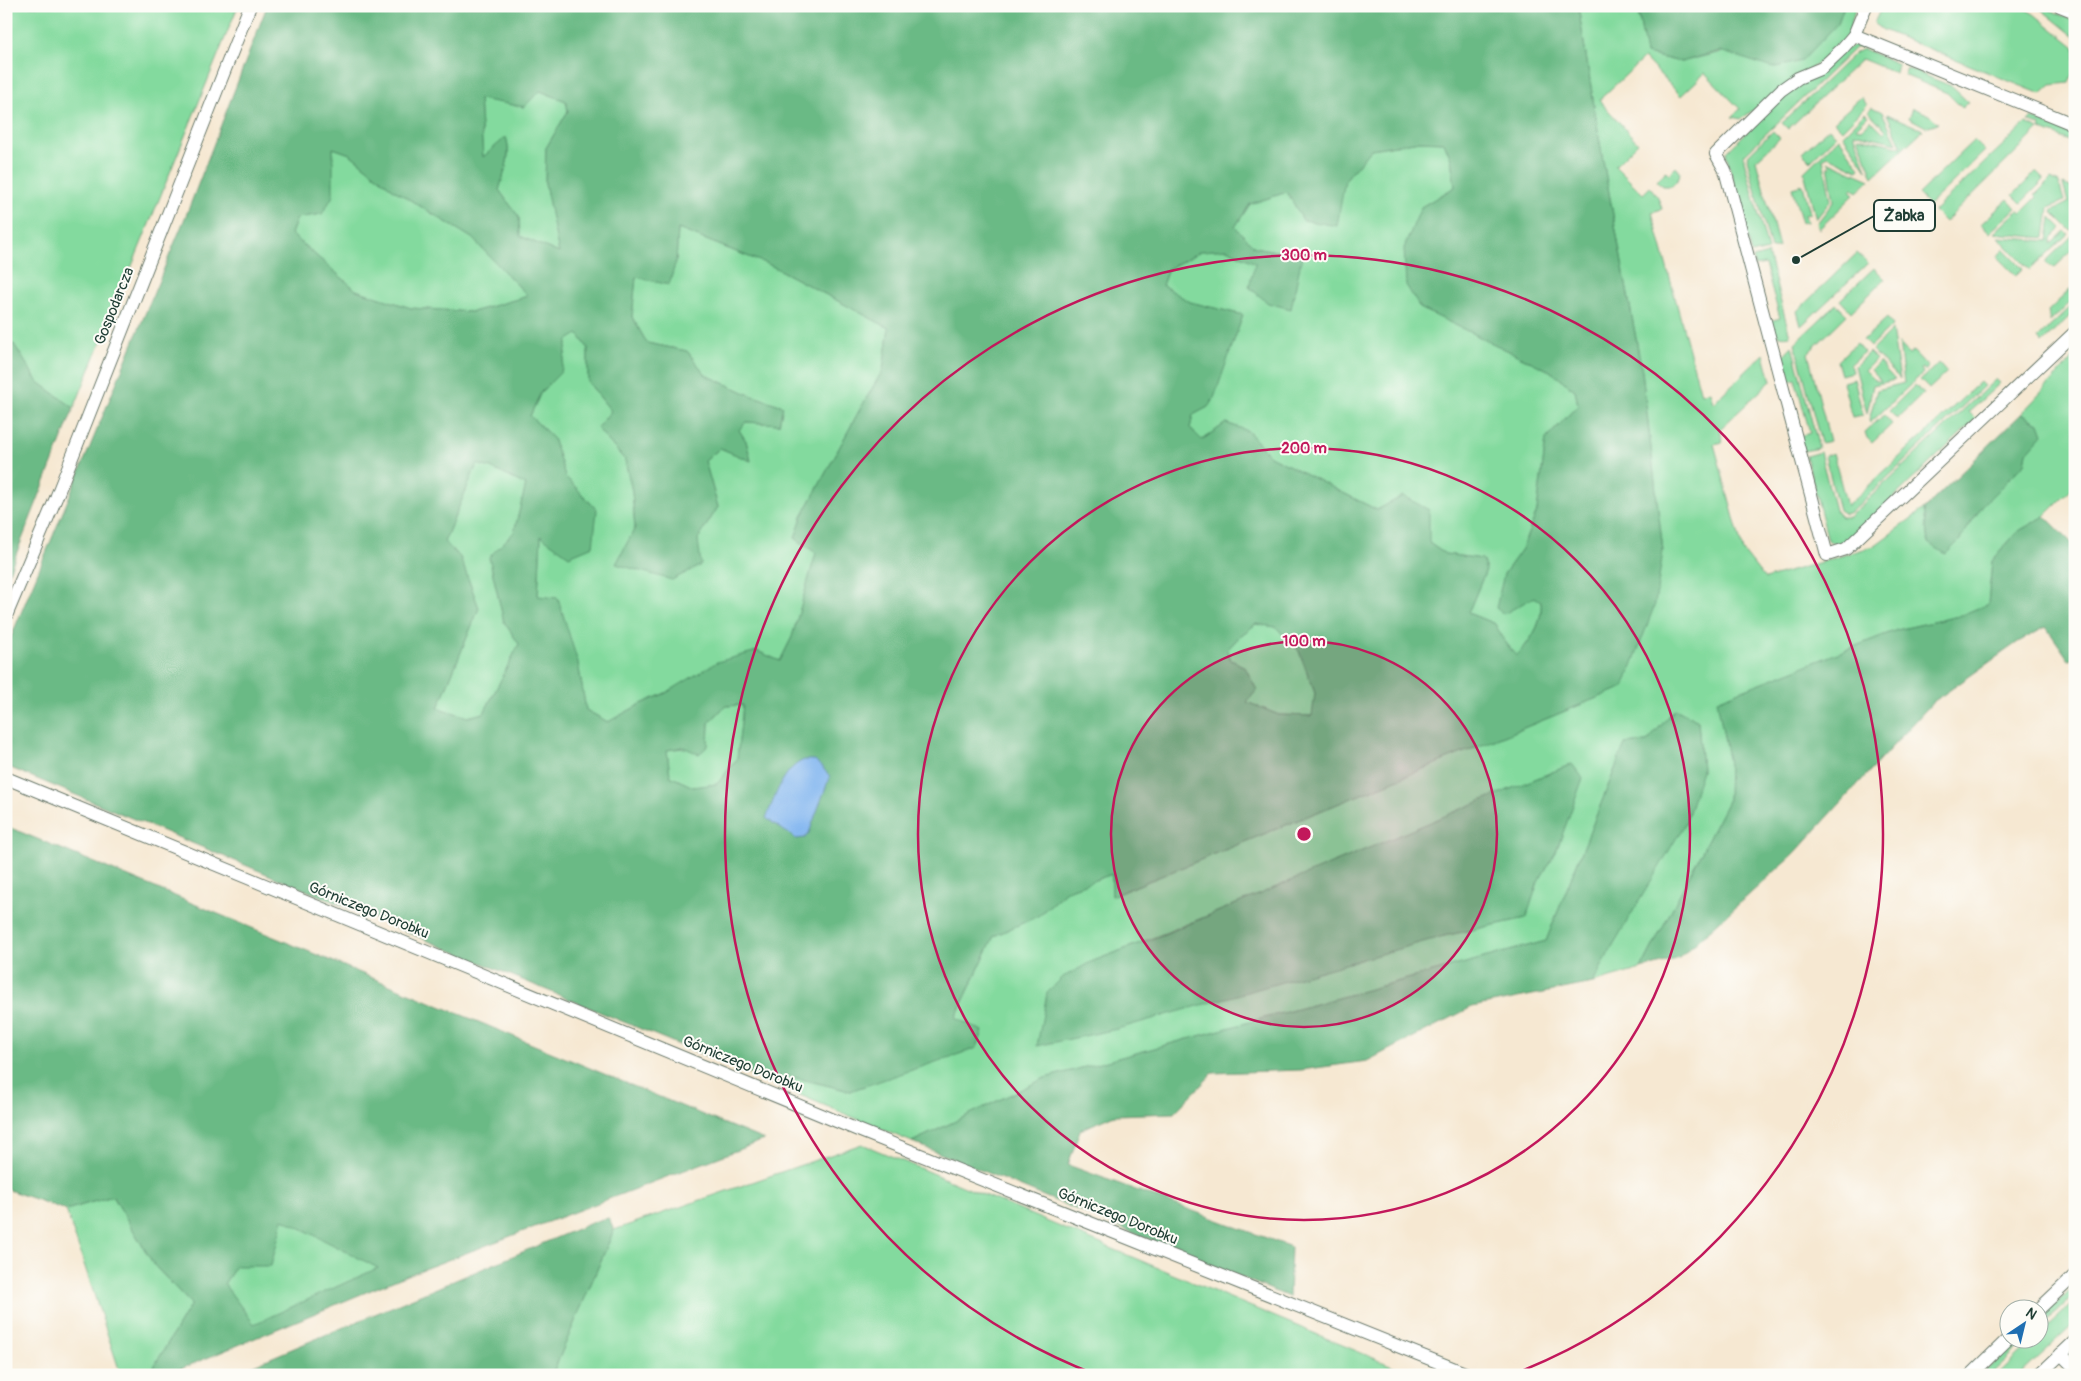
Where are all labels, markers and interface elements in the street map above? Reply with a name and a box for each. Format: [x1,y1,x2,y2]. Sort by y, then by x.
callout: Żabka [1874,200,1935,231]
text: Żabka [1884,206,1925,226]
text: 300 m [1281,246,1327,265]
street label: Gospodarcza [90,265,139,348]
text: 200 m [1281,439,1327,458]
text: 100 m [1283,632,1325,651]
centre of rings [1295,825,1313,843]
street label: Górniczego Dorobku [306,878,432,943]
street label: Górniczego Dorobku [680,1032,806,1097]
street label: Górniczego Dorobku [1055,1184,1181,1249]
north arrow [1998,1298,2048,1348]
text: N [2022,1304,2040,1323]

